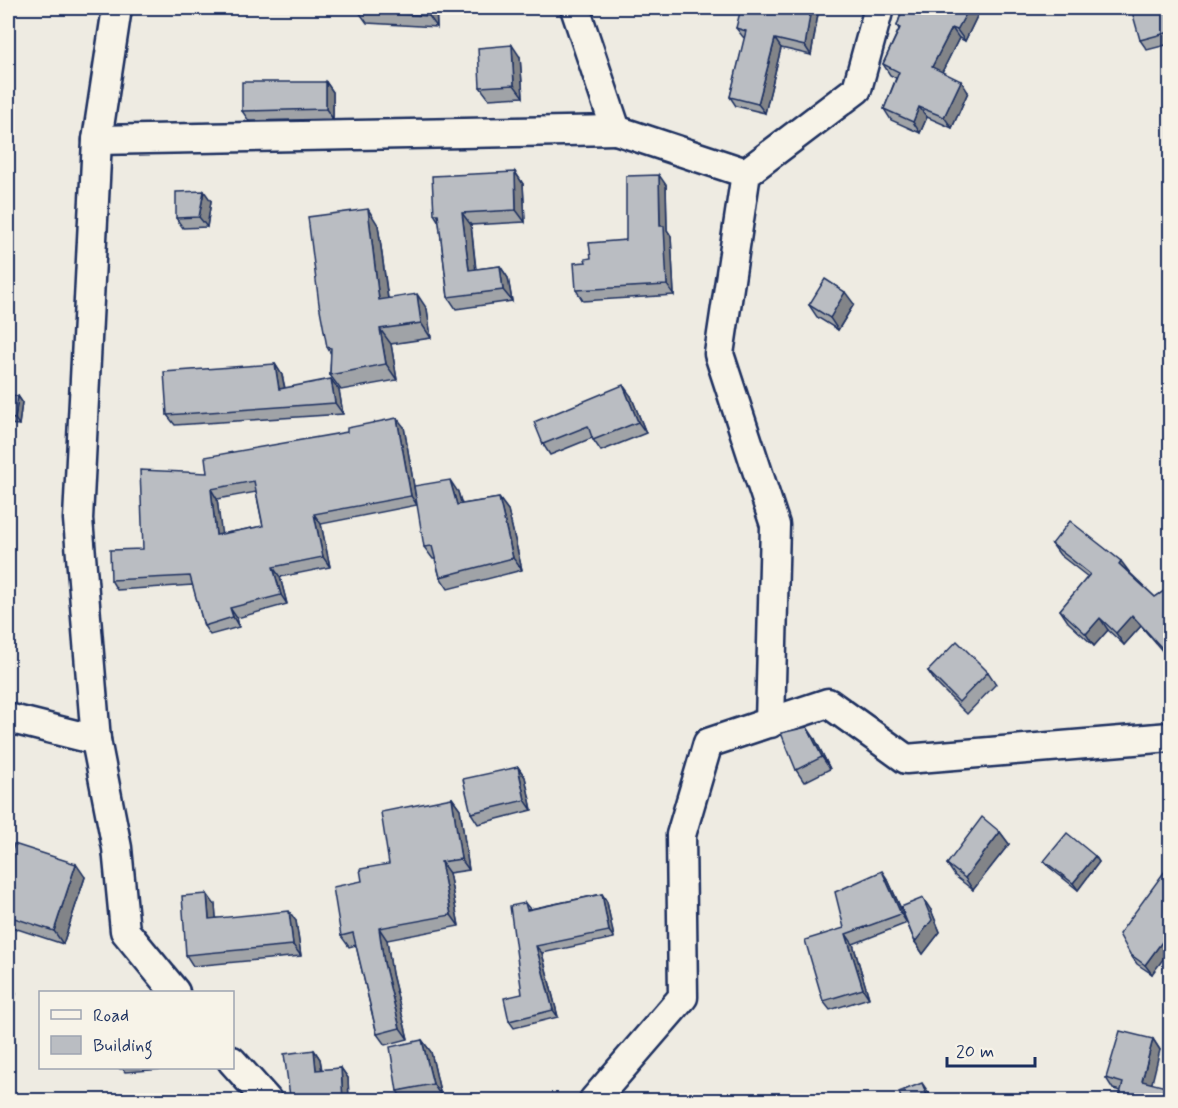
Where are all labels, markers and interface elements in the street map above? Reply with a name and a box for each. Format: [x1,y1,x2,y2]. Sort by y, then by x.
legend [39,991,234,1069]
text: Road [93,1004,129,1028]
scale bar [947,1030,1036,1068]
text: Building [93,1034,153,1060]
text: 20 m [956,1040,994,1064]

